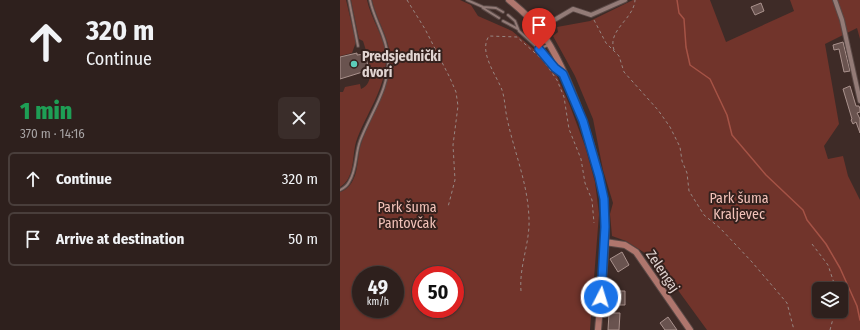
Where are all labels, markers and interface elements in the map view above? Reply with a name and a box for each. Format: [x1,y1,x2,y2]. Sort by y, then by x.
pin [522,8,556,49]
text: 320 m [86,14,154,47]
icon: arrive [528,14,550,36]
icon: ahead [20,16,72,68]
text: Continue [86,48,152,70]
place label: Predsjednički dvori [362,48,441,81]
marker: Predsjednički dvori [349,59,359,69]
text: 1 min [20,97,72,125]
button: close [278,97,320,139]
text: 370 m · 14:16 [20,126,85,141]
icon: ahead [22,168,44,190]
text: Continue [56,170,112,188]
text: 320 m [282,170,318,188]
park label: Park šuma Kraljevec [709,190,769,223]
park label: Park šuma Pantovčak [377,199,437,232]
icon: arrive [22,228,44,250]
text: Arrive at destination [56,230,184,248]
text: 50 m [288,230,318,248]
street label: Zelengaj [642,247,683,296]
speed limit sign: 50 [412,266,464,318]
text: 49 [368,275,388,299]
position arrow [580,276,622,318]
map controls [812,282,848,318]
button: layers [812,282,848,318]
text: km/h [367,296,389,308]

